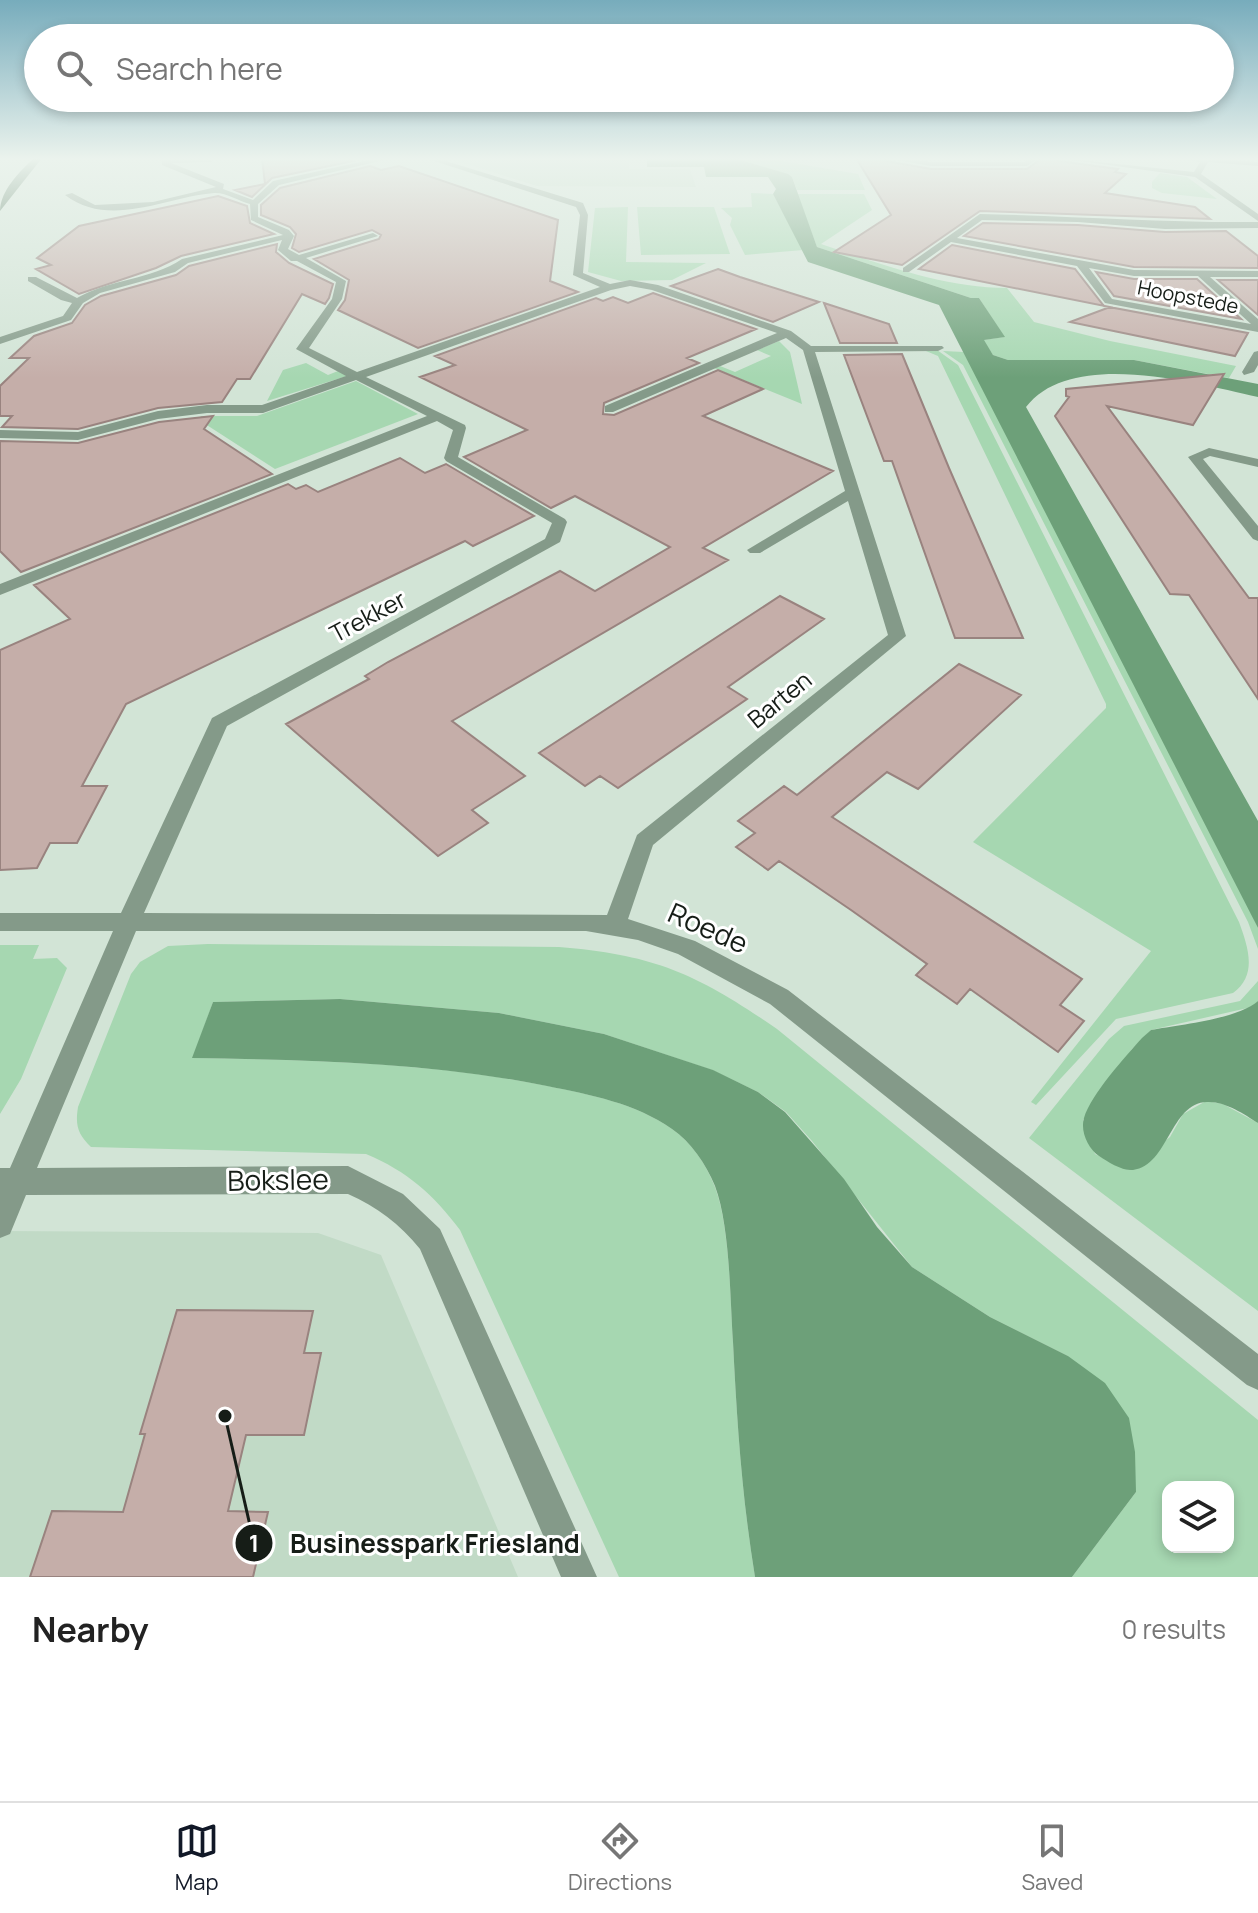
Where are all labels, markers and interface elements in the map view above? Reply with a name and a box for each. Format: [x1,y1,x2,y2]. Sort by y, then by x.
search box [24,24,1234,112]
icon: search [52,46,96,90]
text: Search here [116,48,283,89]
street label: Hoopstede [1135,273,1241,320]
street label: Trekker [323,582,411,649]
street label: Barten [740,663,818,735]
street label: Roede [663,893,754,961]
street label: Bokslee [227,1159,329,1199]
map controls [1162,1481,1234,1553]
button: layers [1162,1481,1234,1553]
callout: Businesspark Friesland [234,1518,595,1568]
text: Businesspark Friesland [290,1525,580,1561]
text: 1 [249,1526,259,1559]
text: Nearby [32,1606,148,1652]
text: 0 results [1121,1611,1226,1647]
tab: Map [175,1819,219,1897]
tab: Directions [568,1819,672,1897]
tab: Saved [1021,1819,1083,1897]

